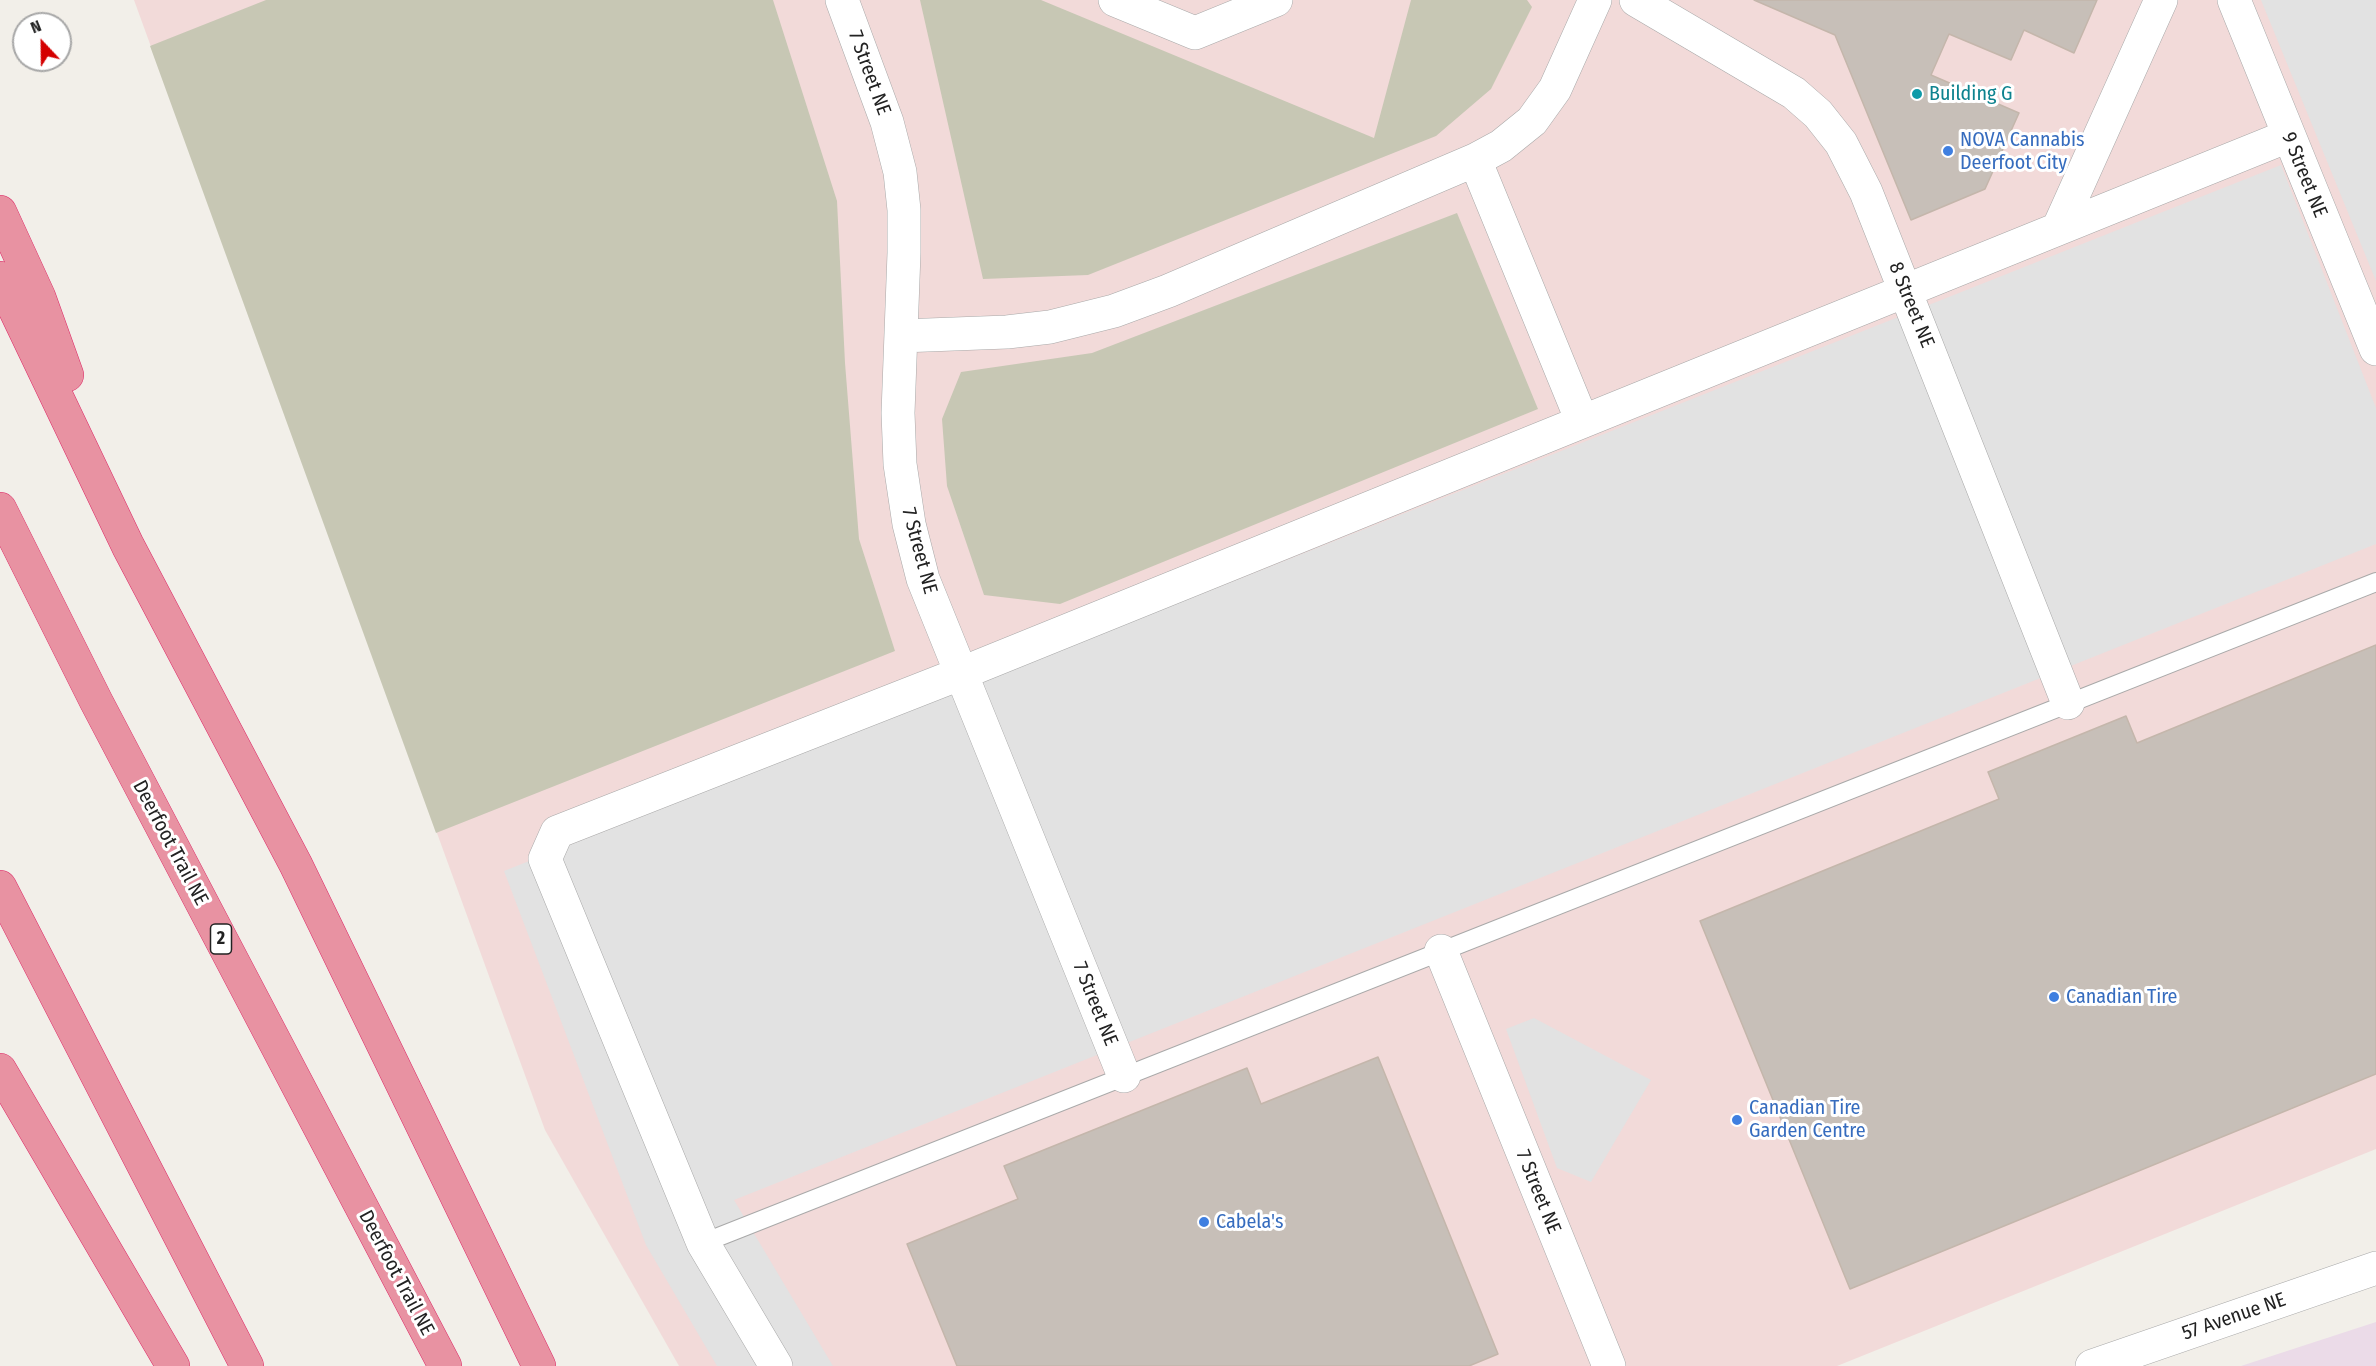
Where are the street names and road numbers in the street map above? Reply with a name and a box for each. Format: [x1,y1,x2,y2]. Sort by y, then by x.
street label: 7 Street NE [843,27,895,119]
street label: 9 Street NE [2276,129,2332,221]
street label: 8 Street NE [1883,259,1939,351]
street label: 7 Street NE [896,505,942,597]
street label: Deerfoot Trail NE [127,776,213,910]
road number: 2 [210,924,232,954]
street label: 7 Street NE [1067,959,1123,1049]
street label: 7 Street NE [1510,1147,1566,1237]
street label: Deerfoot Trail NE [353,1206,439,1340]
street label: 57 Avenue NE [2179,1288,2289,1346]

